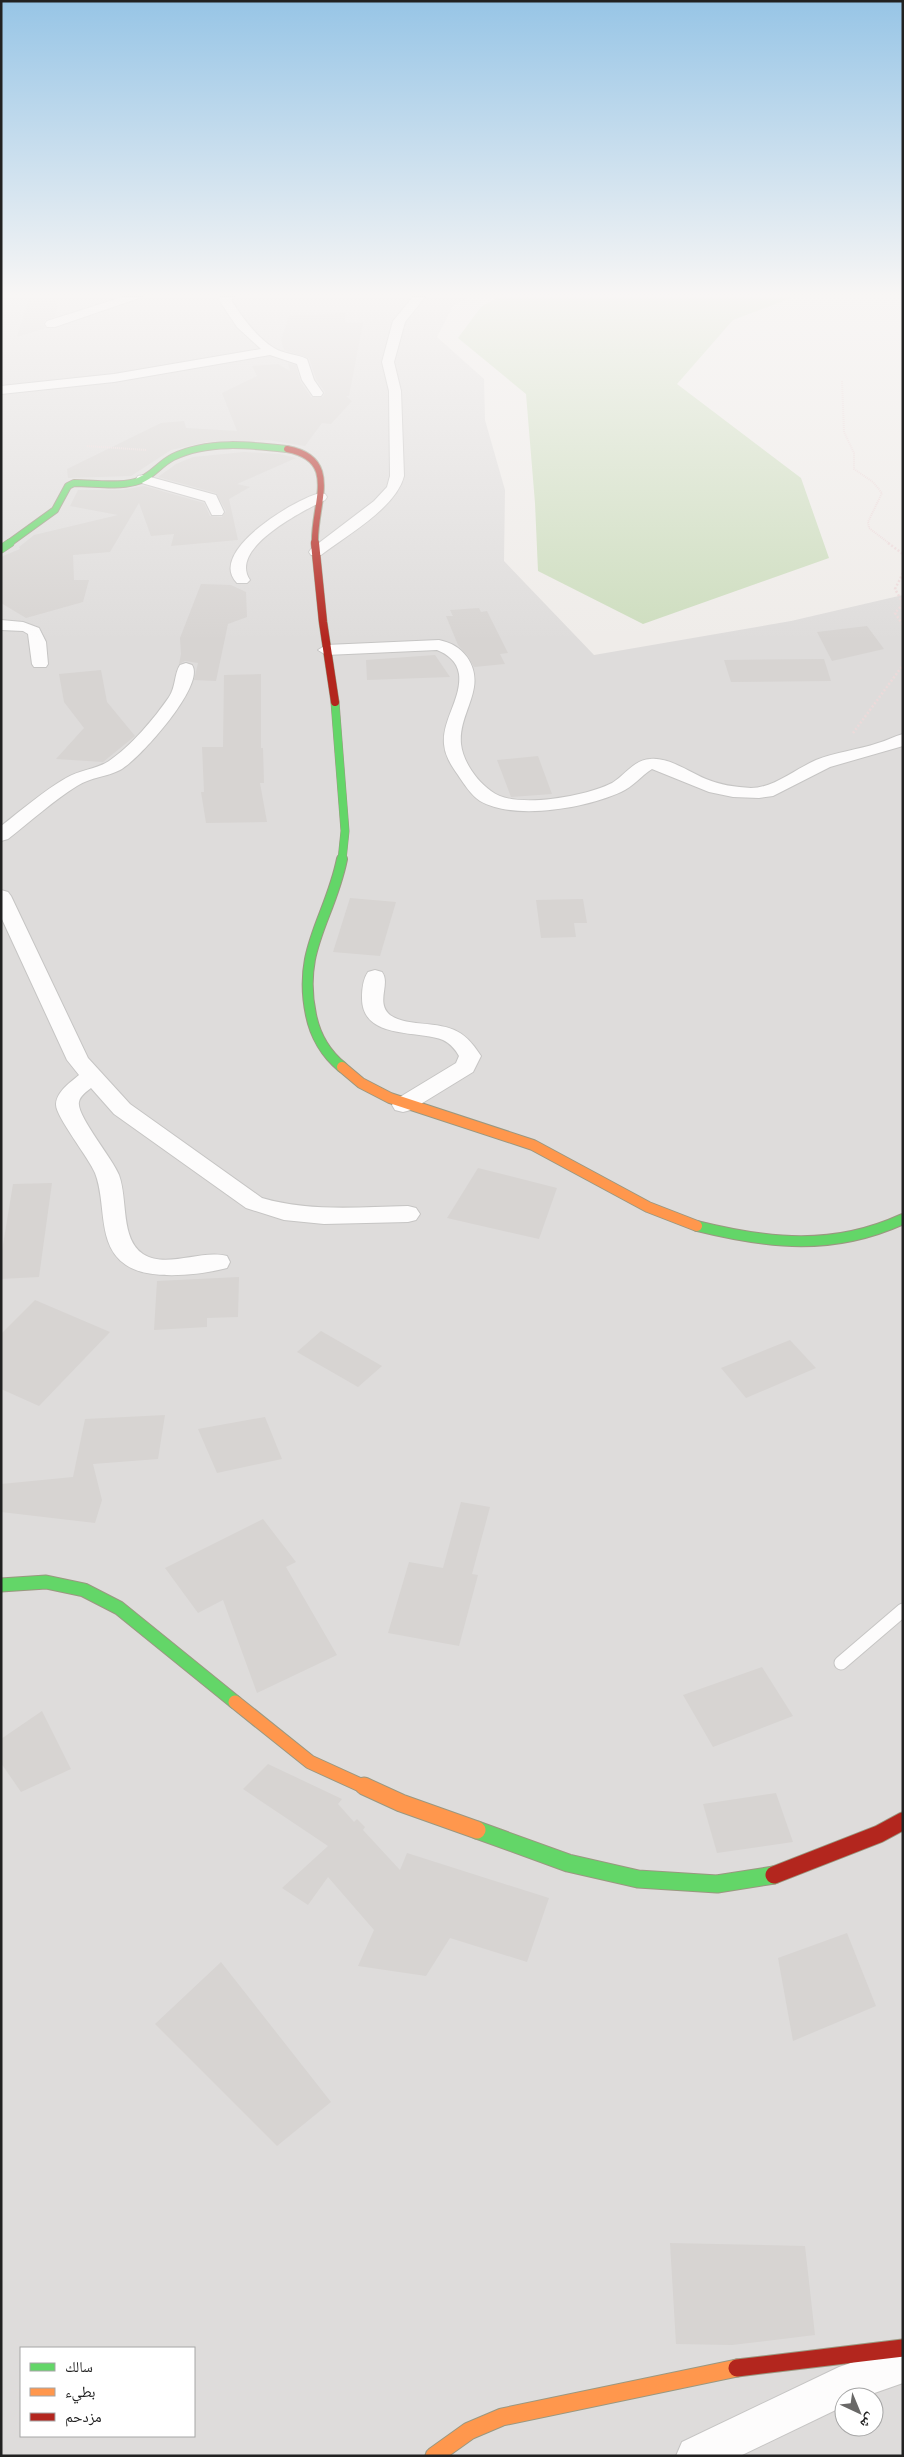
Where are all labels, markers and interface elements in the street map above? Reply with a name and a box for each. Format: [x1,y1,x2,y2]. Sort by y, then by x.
legend [20,2347,195,2437]
text: سالك [65,2357,93,2377]
text: بطيء [65,2382,95,2404]
north arrow [834,2387,884,2437]
text: مزدحم [65,2407,102,2427]
text: ش [856,2409,880,2433]

